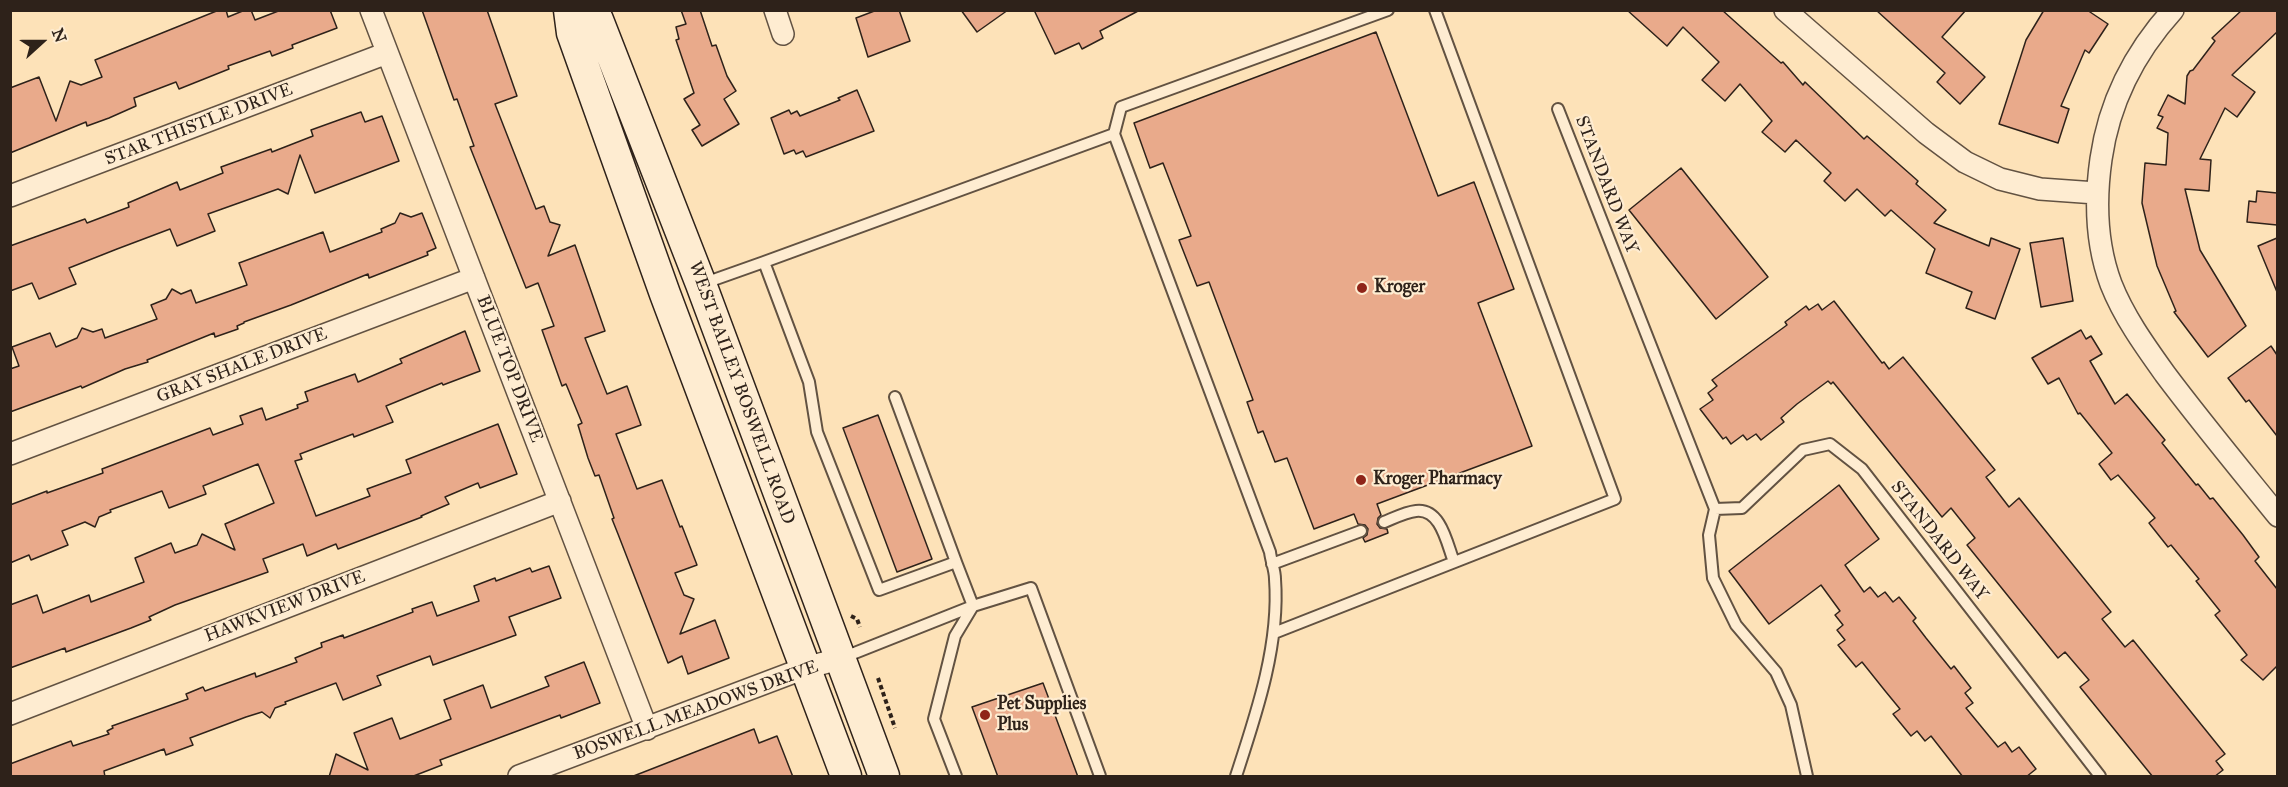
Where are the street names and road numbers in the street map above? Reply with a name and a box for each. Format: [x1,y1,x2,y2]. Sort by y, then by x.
street label: STAR THISTLE DRIVE [102,79,296,171]
street label: STANDARD WAY [1570,113,1642,257]
street label: WEST BAILEY BOSWELL ROAD [683,259,799,527]
street label: BLUE TOP DRIVE [471,293,547,445]
street label: GRAY SHALE DRIVE [154,324,330,408]
street label: STANDARD WAY [1886,477,1992,605]
street label: HAWKVIEW DRIVE [202,566,368,648]
street label: BOSWELL MEADOWS DRIVE [571,657,821,765]

